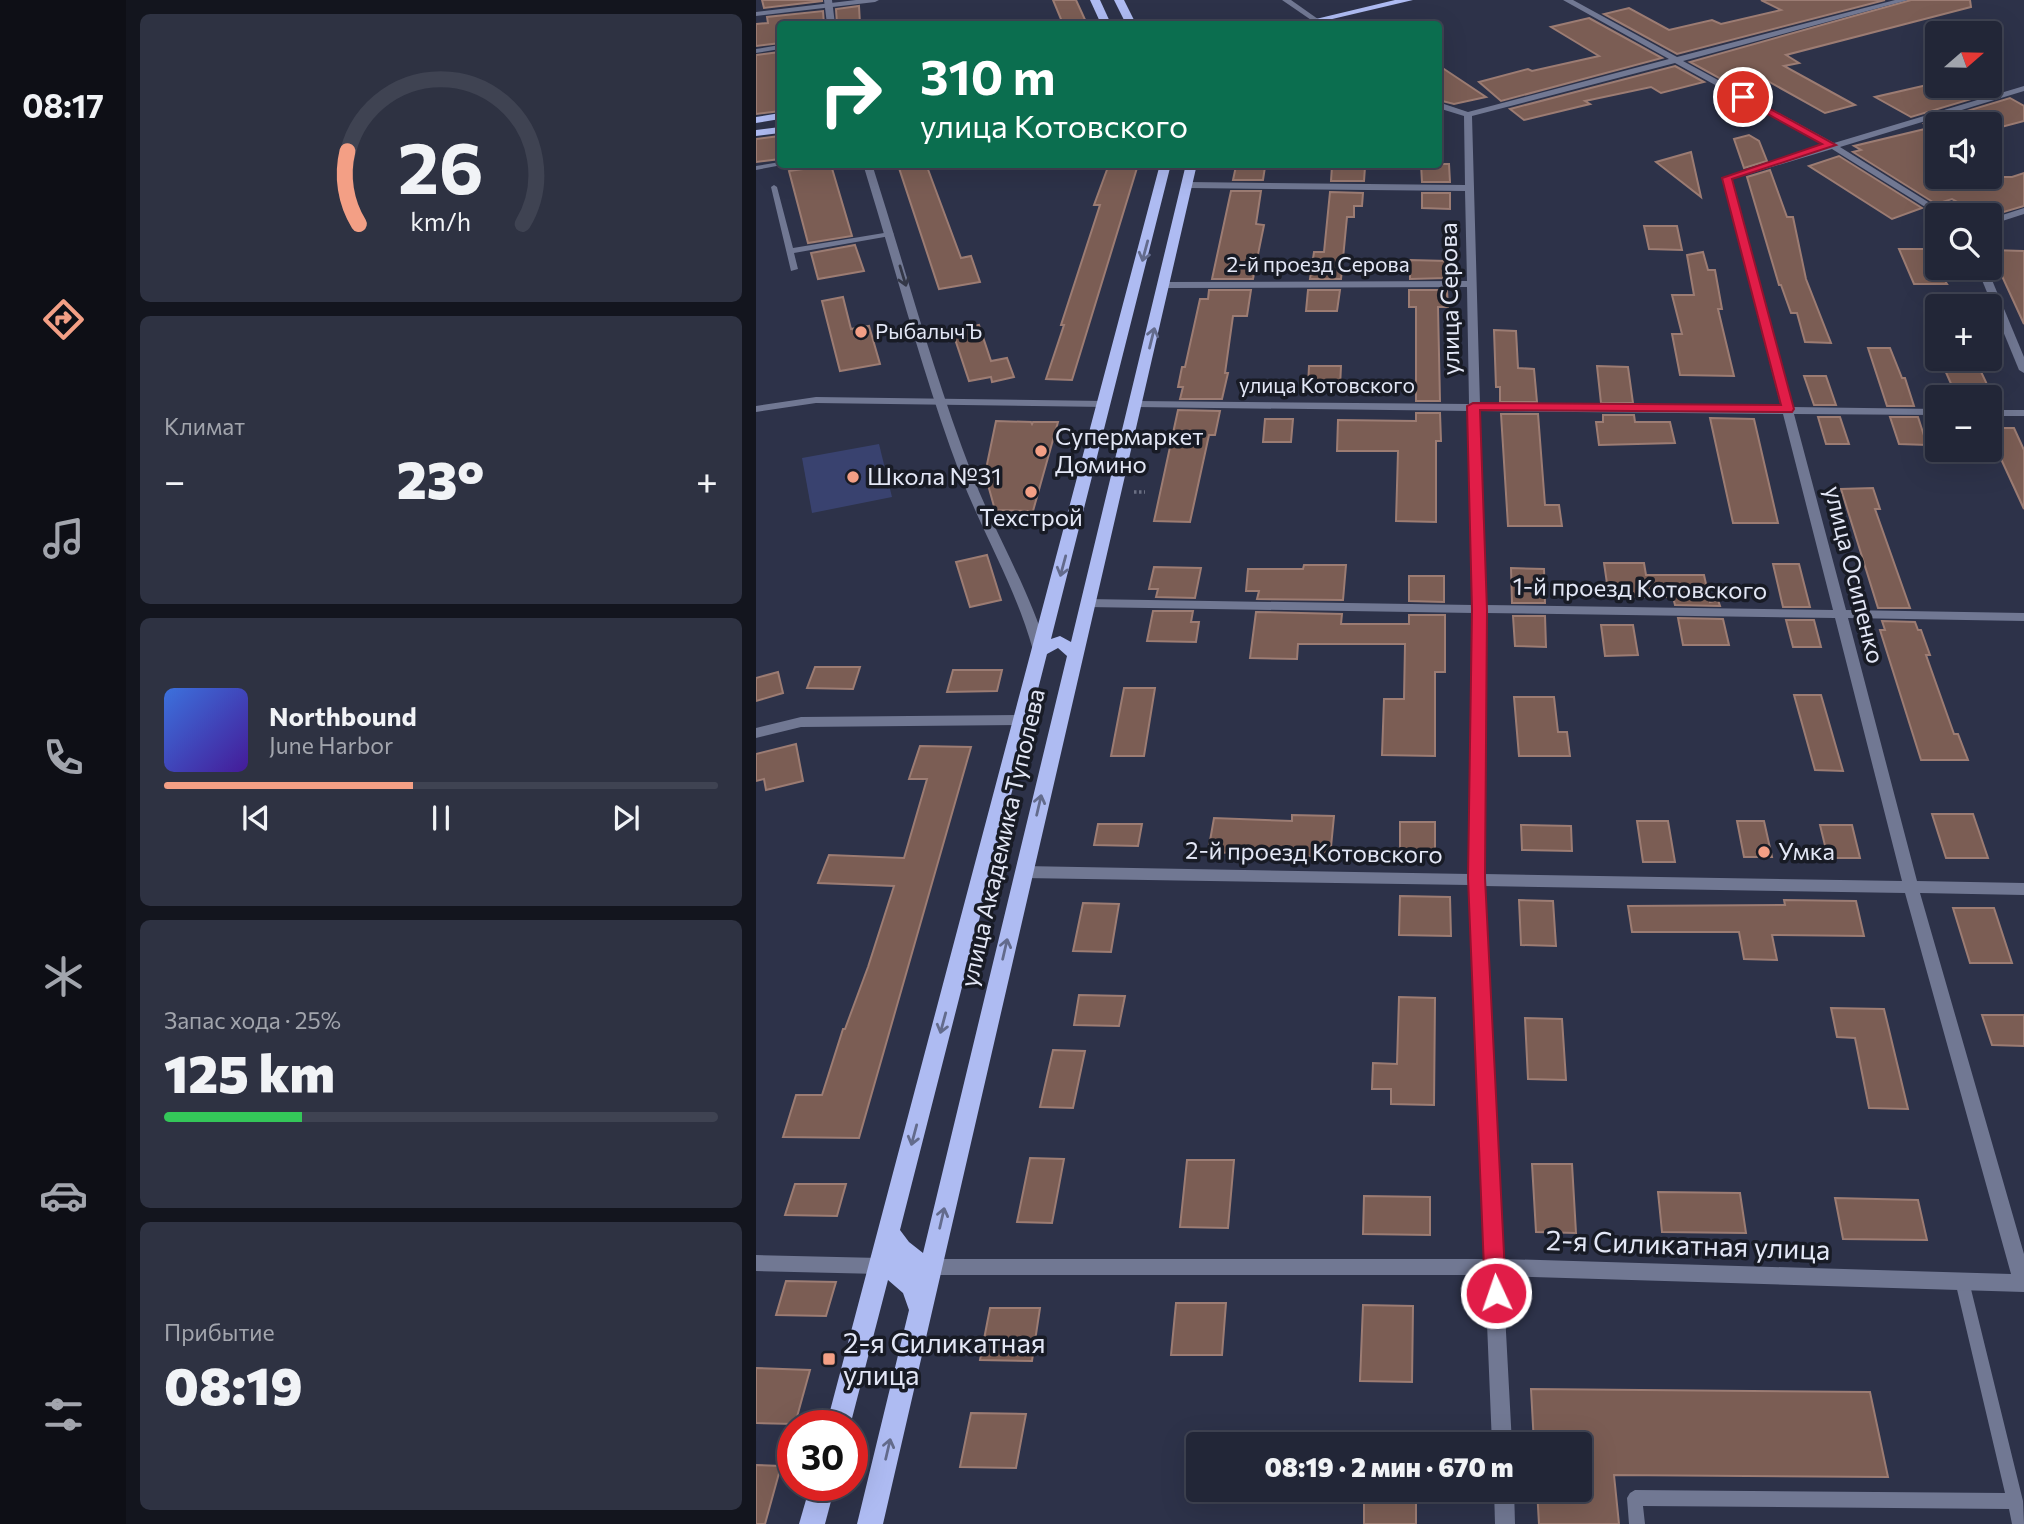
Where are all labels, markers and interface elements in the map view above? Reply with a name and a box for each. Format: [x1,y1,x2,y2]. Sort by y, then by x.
north arrow [1925,21,2002,98]
map controls [1925,21,2002,462]
text: 310 m [920,45,1055,105]
icon: right [805,49,896,140]
pin [1713,67,1773,127]
icon: arrive [1724,78,1762,116]
text: 08:17 [22,85,104,125]
text: улица Котовского [920,105,1188,145]
button: sound [1925,112,2002,189]
text: 26 [398,120,484,209]
button: search [1925,203,2002,280]
text: km/h [411,206,471,236]
street label: улица Серова [1433,222,1464,376]
one-way arrow [1138,239,1151,262]
street label: 2-й проезд Серова [1226,251,1410,276]
one-way arrow [897,265,910,287]
button: + [1925,294,2002,371]
icon: directions [39,295,88,344]
place label: РыбалычЪ [875,318,982,343]
marker: РыбалычЪ [853,324,869,340]
one-way arrow [1146,327,1159,349]
street label: улица Котовского [1239,372,1415,397]
button: − [1925,385,2002,462]
text: Климат [164,412,245,440]
place label: Супермаркет Домино [1055,421,1204,478]
marker: Супермаркет Домино [1033,443,1049,459]
text: 23° [397,446,484,510]
text: − [164,456,186,503]
text: + [696,456,718,503]
place label: Школа №31 [867,461,1002,490]
marker: Школа №31 [845,469,861,485]
street label: улица Осипенко [1819,483,1892,667]
marker: Техстрой [1023,484,1039,500]
place label: Техстрой [979,502,1083,531]
icon: music [39,514,88,563]
one-way arrow [1056,554,1069,577]
street label: 1-й проезд Котовского [1513,571,1768,604]
street label: улица Академика Туполева [953,686,1050,990]
text: Northbound [269,700,417,731]
text: June Harbor [269,731,393,759]
icon: phone [39,733,88,782]
one-way arrow [1033,794,1046,817]
icon: previous [237,799,275,837]
icon: pause [422,799,460,837]
icon: next [607,799,645,837]
street label: 2-й проезд Котовского [1185,835,1443,868]
place label: Умка [1778,836,1835,865]
marker: Умка [1756,844,1772,860]
one-way arrow [999,938,1013,961]
icon: climate [39,952,88,1001]
text: Запас хода · 25% [164,1006,341,1034]
one-way arrow [936,1011,949,1034]
text: 125 km [164,1040,335,1104]
one-way arrow [907,1123,920,1146]
icon: car [39,1171,88,1220]
one-way arrow [936,1207,949,1230]
street label: 2-я Силикатная улица [1545,1222,1831,1266]
position arrow [1459,1256,1533,1330]
text: Прибытие [164,1318,275,1346]
place label: 2-я Силикатная улица [843,1325,1046,1391]
marker: 2-я Силикатная улица [821,1351,837,1367]
text: 08:19 [164,1352,303,1416]
icon: filters [39,1390,88,1439]
speed limit sign: 30 [777,1410,868,1501]
one-way arrow [881,1438,895,1461]
text: 08:19 · 2 мин · 670 m [1264,1451,1514,1482]

